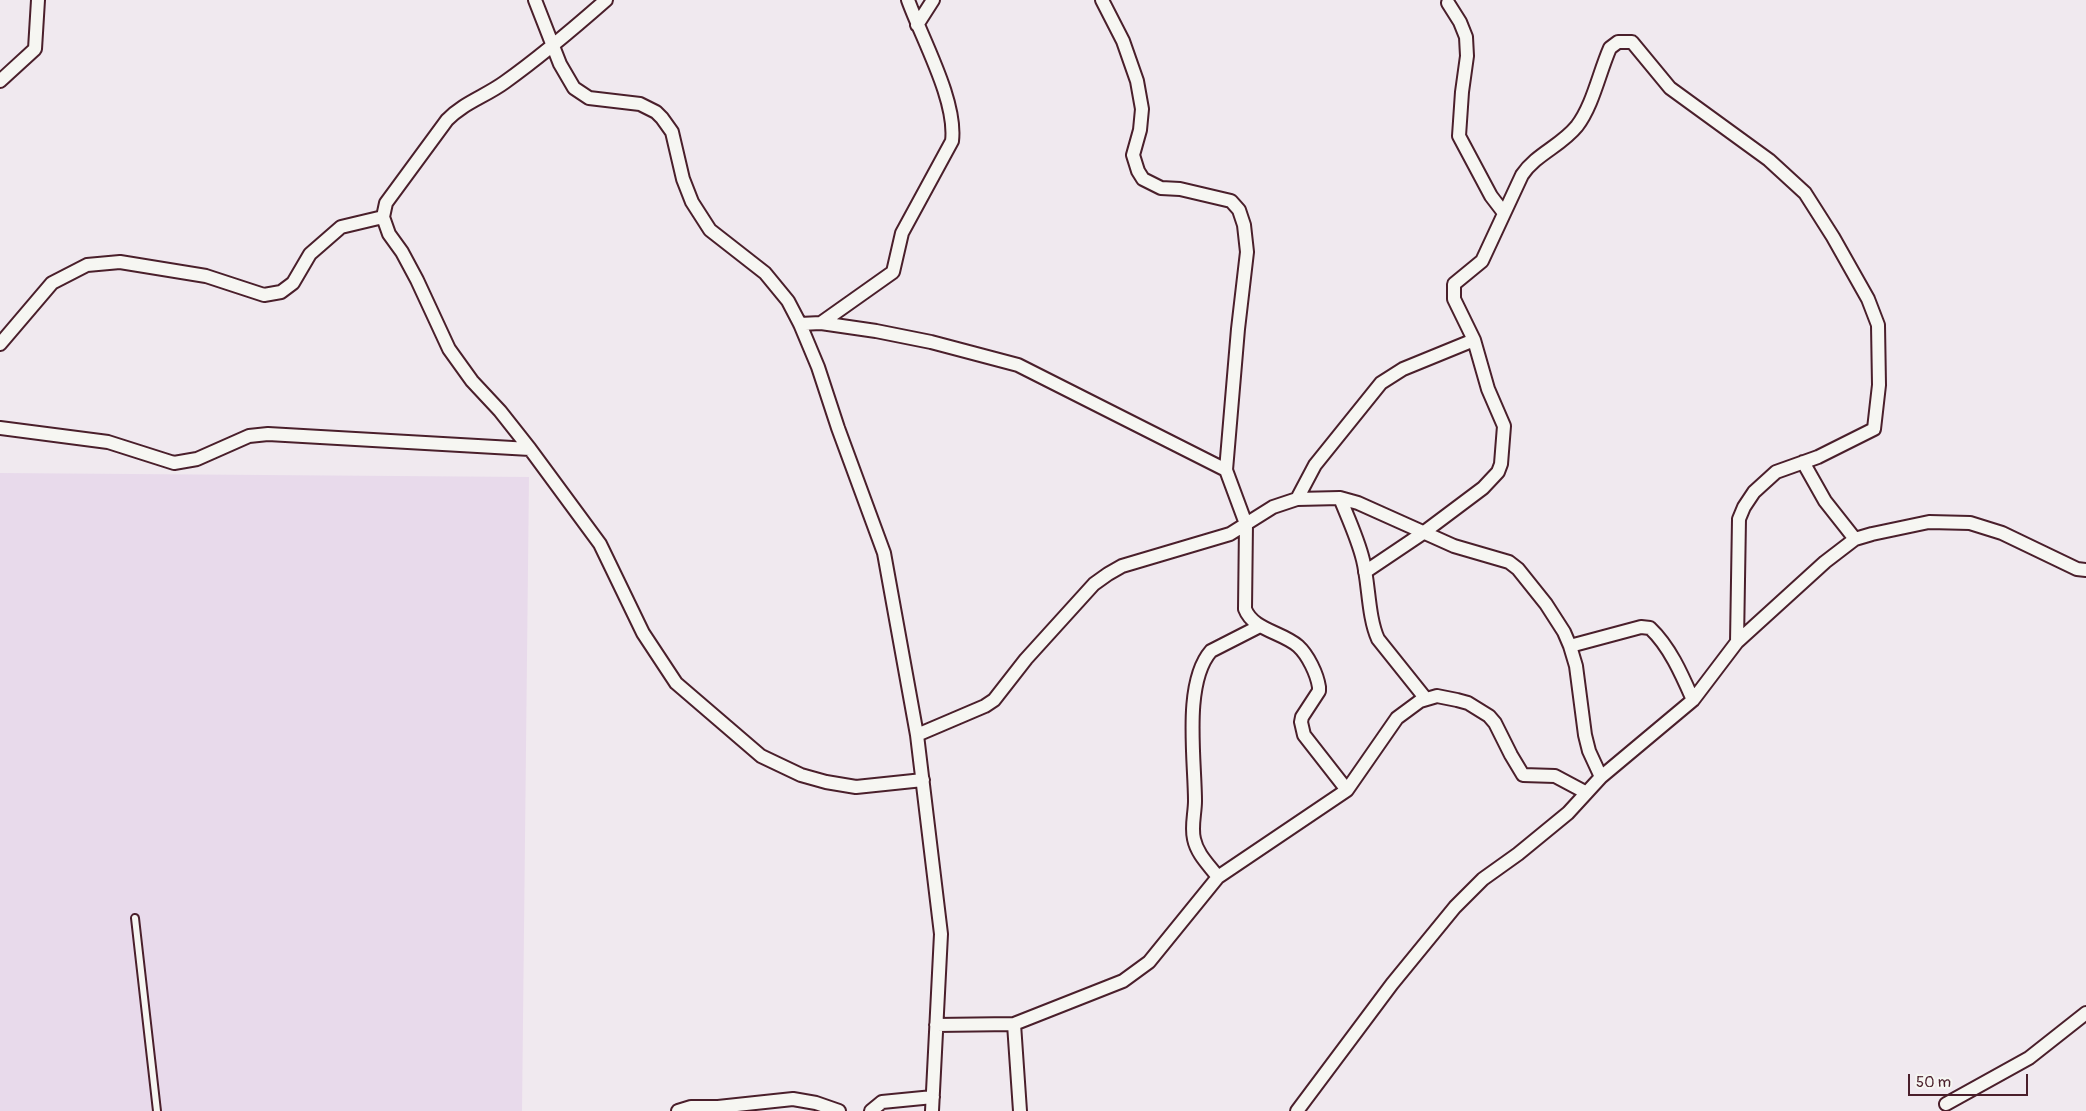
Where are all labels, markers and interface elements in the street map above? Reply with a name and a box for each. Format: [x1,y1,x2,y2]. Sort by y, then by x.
scale bar [1911,1064,2031,1096]
text: 50 m [1916,1073,1951,1092]

